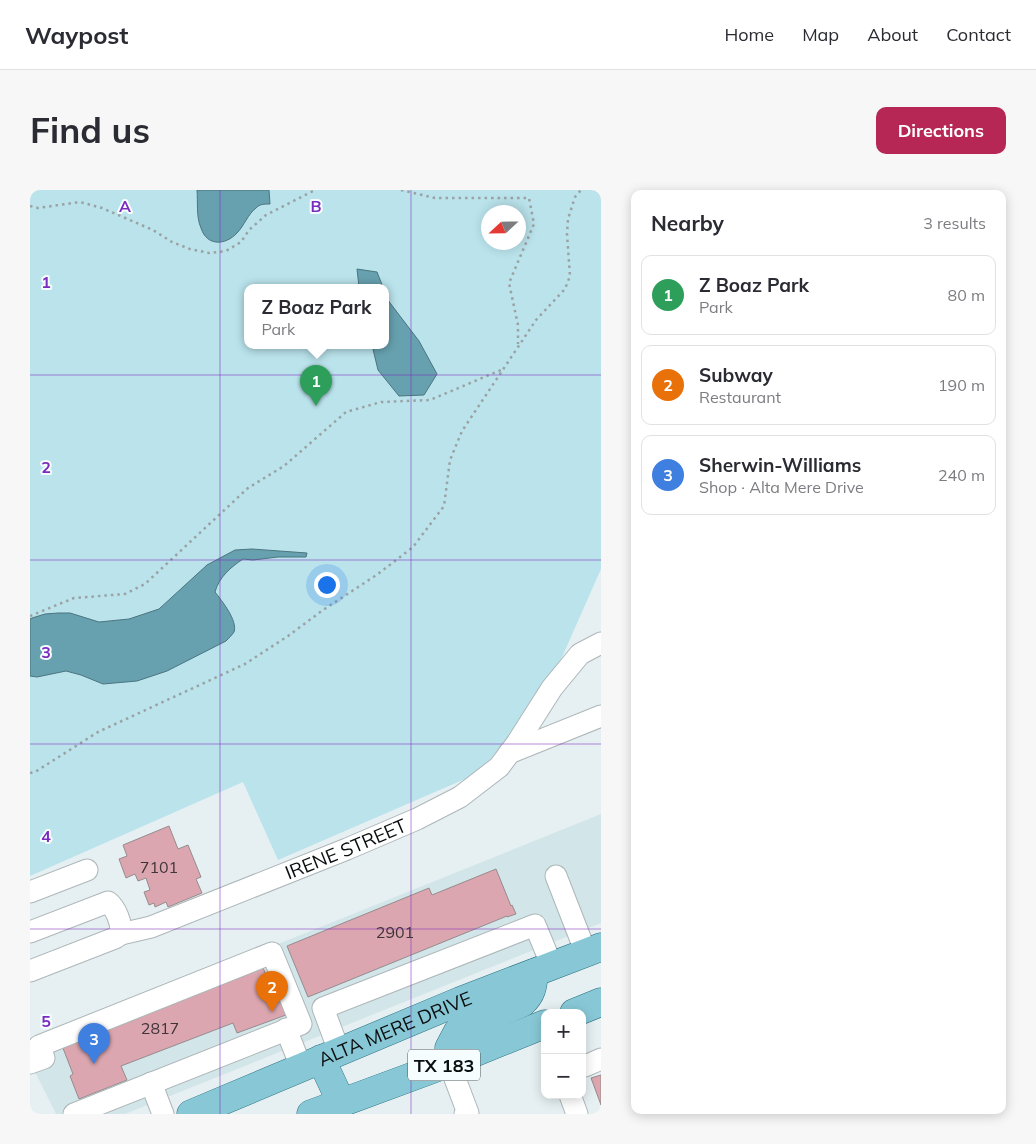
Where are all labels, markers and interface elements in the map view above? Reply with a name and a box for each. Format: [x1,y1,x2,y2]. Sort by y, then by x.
text: Waypost [25,20,128,50]
text: Home [724,23,774,46]
text: Map [802,23,839,46]
text: About [867,23,918,46]
text: Contact [946,23,1011,46]
button: Directions [876,107,1006,154]
text: Find us [30,108,150,152]
text: A [119,196,131,216]
text: B [310,196,322,216]
north arrow [481,205,526,250]
text: Nearby [651,210,724,236]
text: 3 results [923,213,986,233]
text: 1 [41,272,51,292]
text: Z Boaz Park [699,273,809,297]
popup [244,284,389,349]
text: 1 [663,285,673,305]
text: 80 m [948,285,985,305]
text: Z Boaz Park [261,295,372,319]
text: Park [699,297,733,317]
text: Park [261,319,295,339]
text: Subway [699,363,773,387]
pin: 1 [300,365,332,406]
text: 2 [663,375,673,395]
text: 190 m [938,375,985,395]
text: Restaurant [699,387,781,407]
text: Sherwin-Williams [699,453,861,477]
text: 2 [41,457,51,477]
text: 3 [663,465,673,485]
text: 240 m [938,465,985,485]
text: Shop · Alta Mere Drive [699,477,864,497]
your location [314,572,340,598]
text: 3 [41,642,51,662]
street label: IRENE STREET [281,813,411,885]
text: 4 [41,826,51,846]
house number: 7101 [140,857,178,877]
house number: 2901 [376,922,414,942]
pin: 2 [256,971,288,1012]
street label: ALTA MERE DRIVE [314,986,475,1071]
map controls [541,1009,586,1099]
button: + [541,1009,586,1054]
text: 5 [41,1011,51,1031]
house number: 2817 [141,1018,179,1038]
pin: 3 [78,1023,110,1064]
road number: TX 183 [408,1050,480,1080]
button: − [541,1054,586,1099]

